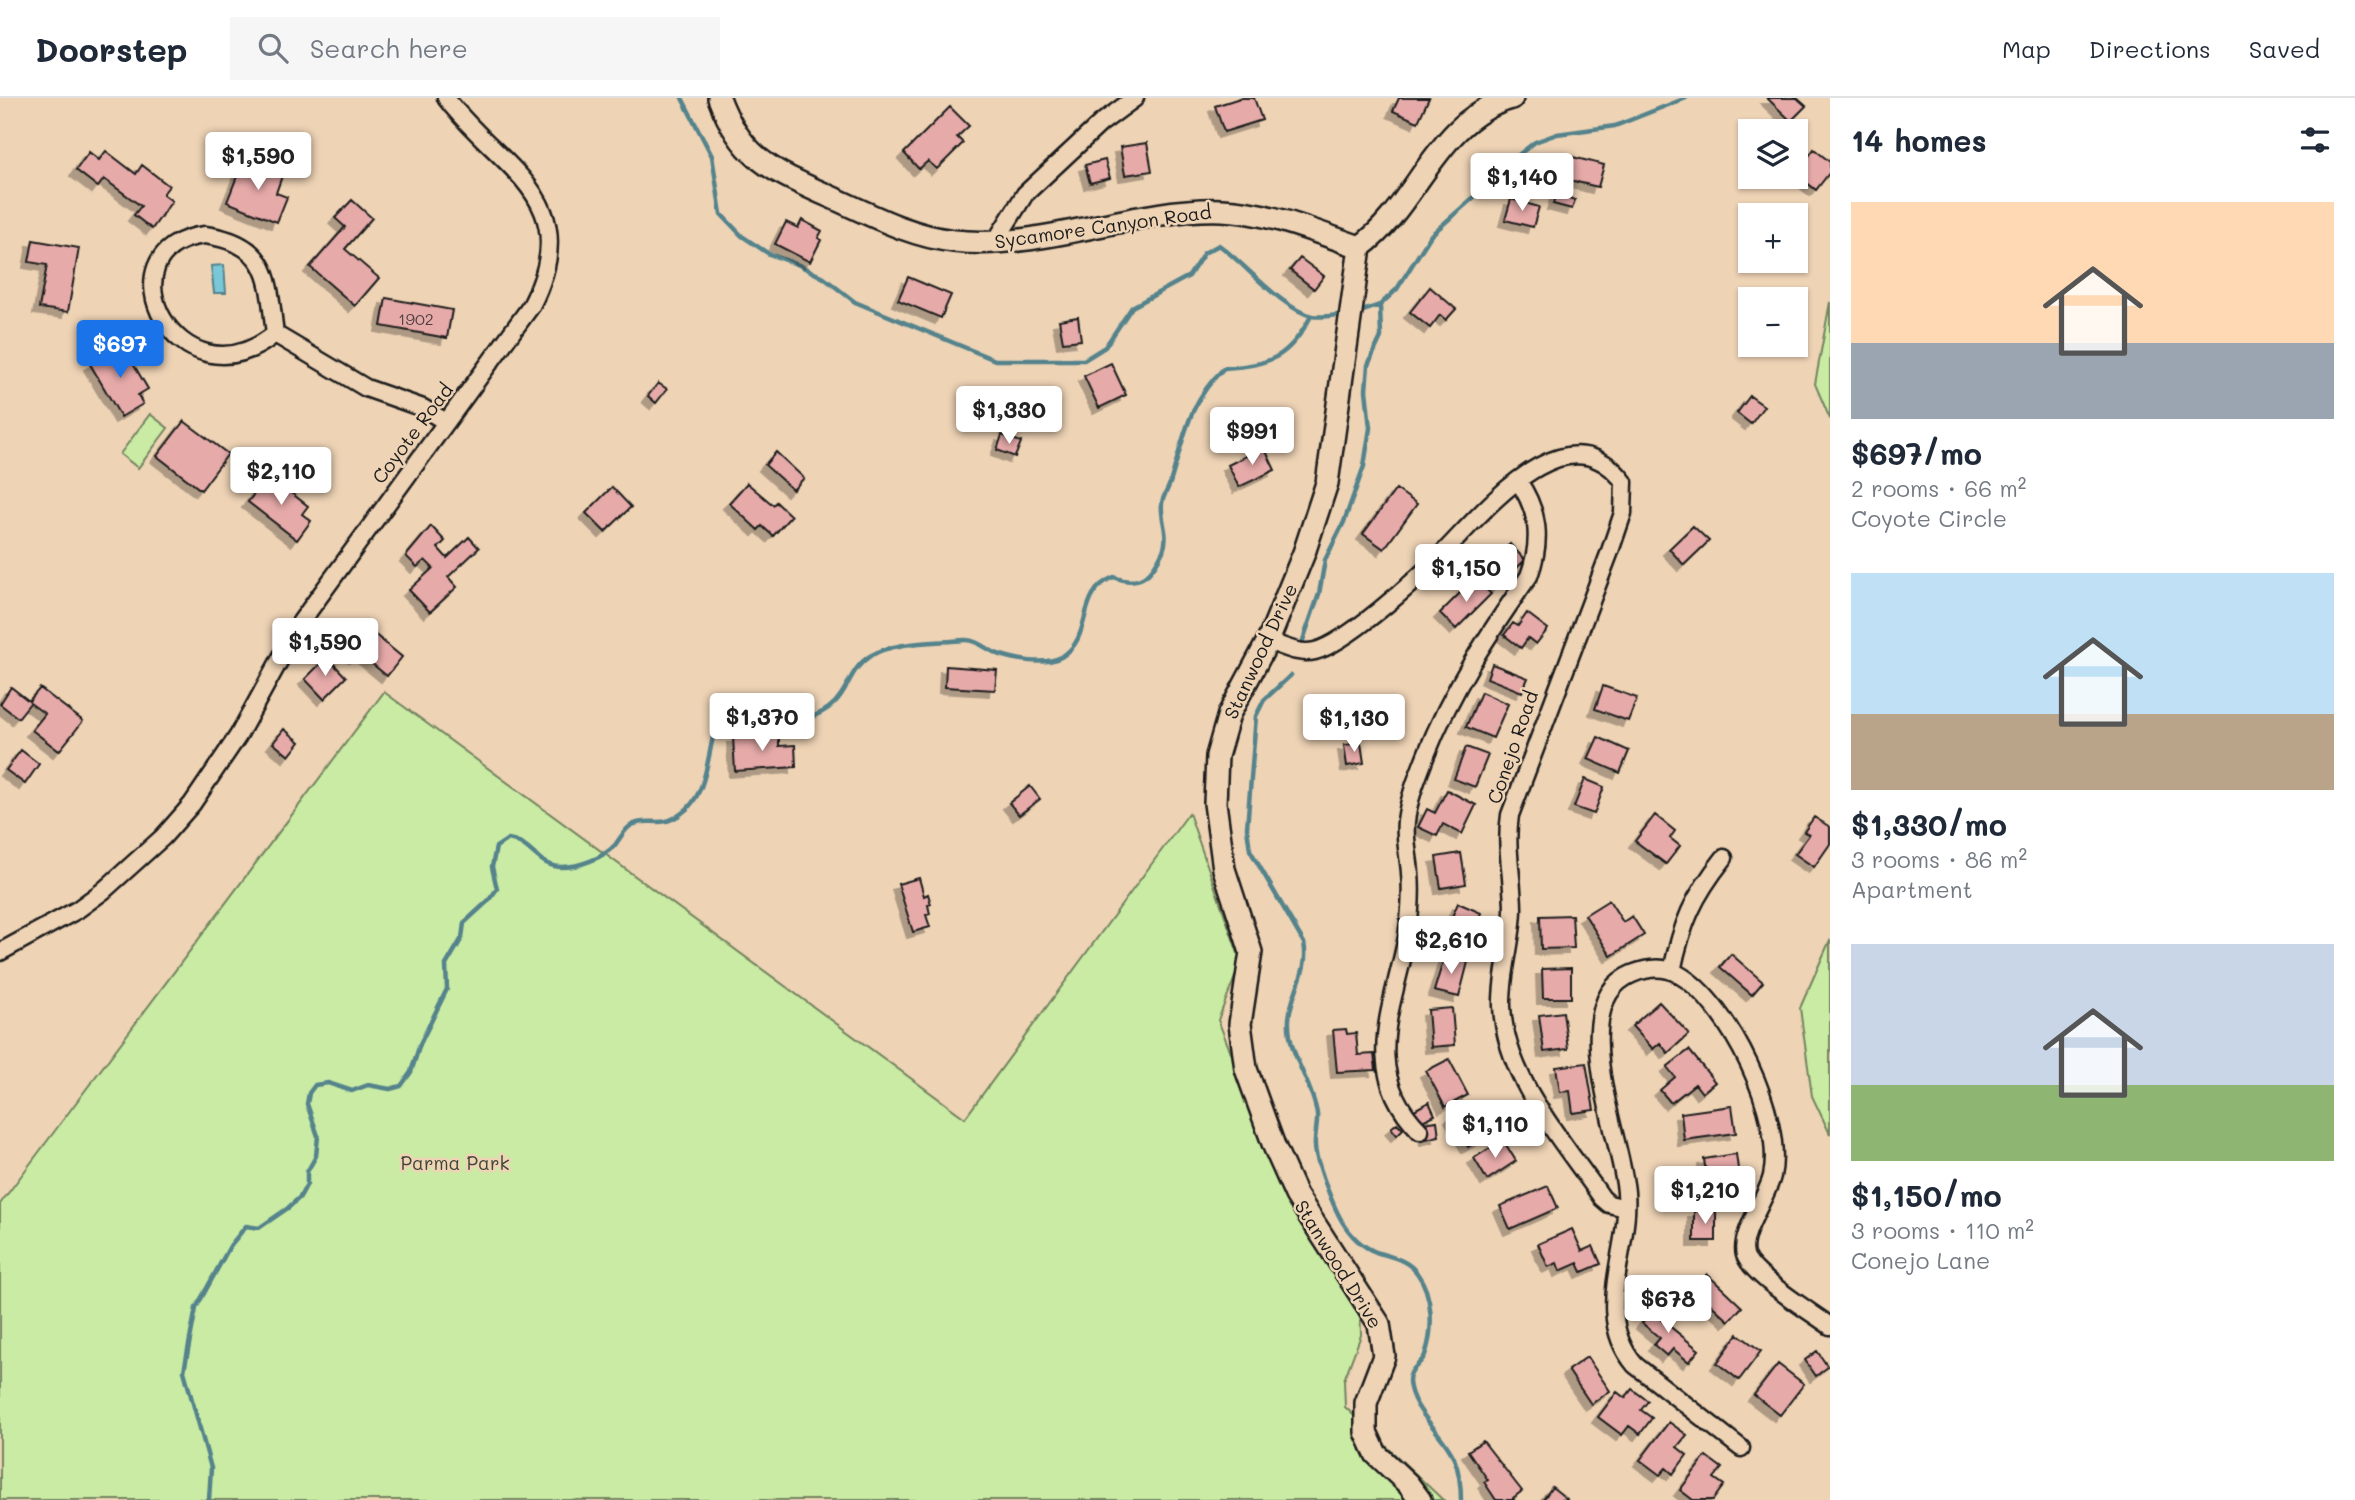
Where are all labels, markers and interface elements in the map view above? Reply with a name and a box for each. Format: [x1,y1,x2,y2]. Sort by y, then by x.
search box [230,17,720,80]
text: Doorstep [35,27,188,70]
icon: search [254,29,292,67]
text: Search here [310,31,468,65]
text: Map [2002,33,2051,64]
text: Directions [2089,33,2211,64]
text: Saved [2249,33,2320,64]
map controls [1738,119,1808,357]
button: layers [1738,119,1808,189]
text: 14 homes [1851,120,1987,160]
icon: filters [2296,121,2334,159]
pin: $1,590 [201,132,315,192]
text: $1,590 [221,140,295,170]
pin: $1,140 [1465,153,1579,213]
text: $1,140 [1486,161,1558,191]
street label: Sycamore Canyon Road [993,198,1213,254]
button: + [1738,203,1808,273]
icon: home [2030,248,2156,374]
button: − [1738,287,1808,357]
house number: 1902 [398,308,434,329]
pin: $697 [79,320,161,380]
text: $697 [93,328,147,358]
street label: Coyote Road [366,378,458,488]
pin: $1,330 [952,386,1066,446]
text: $1,330 [972,394,1046,424]
pin: $991 [1211,408,1293,467]
text: $991 [1226,415,1278,445]
text: $697/mo [1851,433,1982,473]
pin: $2,110 [224,448,338,507]
text: $2,110 [246,455,316,485]
text: 2 rooms · 66 m² [1851,473,2026,503]
text: Coyote Circle [1851,503,2007,533]
pin: $1,150 [1409,545,1523,604]
text: $1,150 [1431,552,1501,582]
street label: Stanwood Drive [1218,579,1302,723]
pin: $1,590 [268,618,382,678]
icon: home [2030,619,2156,745]
text: $1,590 [288,626,362,656]
street label: Conejo Road [1481,687,1543,807]
pin: $1,370 [705,694,819,753]
pin: $1,130 [1297,694,1411,754]
text: $1,370 [726,701,798,731]
text: $1,130 [1319,702,1389,732]
text: $1,330/mo [1851,804,2007,844]
text: 3 rooms · 86 m² [1851,844,2027,874]
text: Apartment [1851,874,1973,904]
pin: $2,610 [1394,916,1508,976]
text: $2,610 [1414,924,1488,954]
icon: home [2030,990,2156,1116]
pin: $1,110 [1438,1100,1552,1160]
text: $1,110 [1462,1108,1528,1138]
park label: Parma Park [400,1150,510,1175]
pin: $1,210 [1648,1166,1762,1226]
text: $1,210 [1670,1174,1740,1204]
text: $1,150/mo [1851,1175,2002,1215]
street label: Stanwood Drive [1289,1195,1389,1333]
text: 3 rooms · 110 m² [1851,1215,2034,1245]
text: Conejo Lane [1851,1245,1990,1275]
pin: $678 [1627,1276,1709,1335]
text: $678 [1640,1283,1696,1313]

